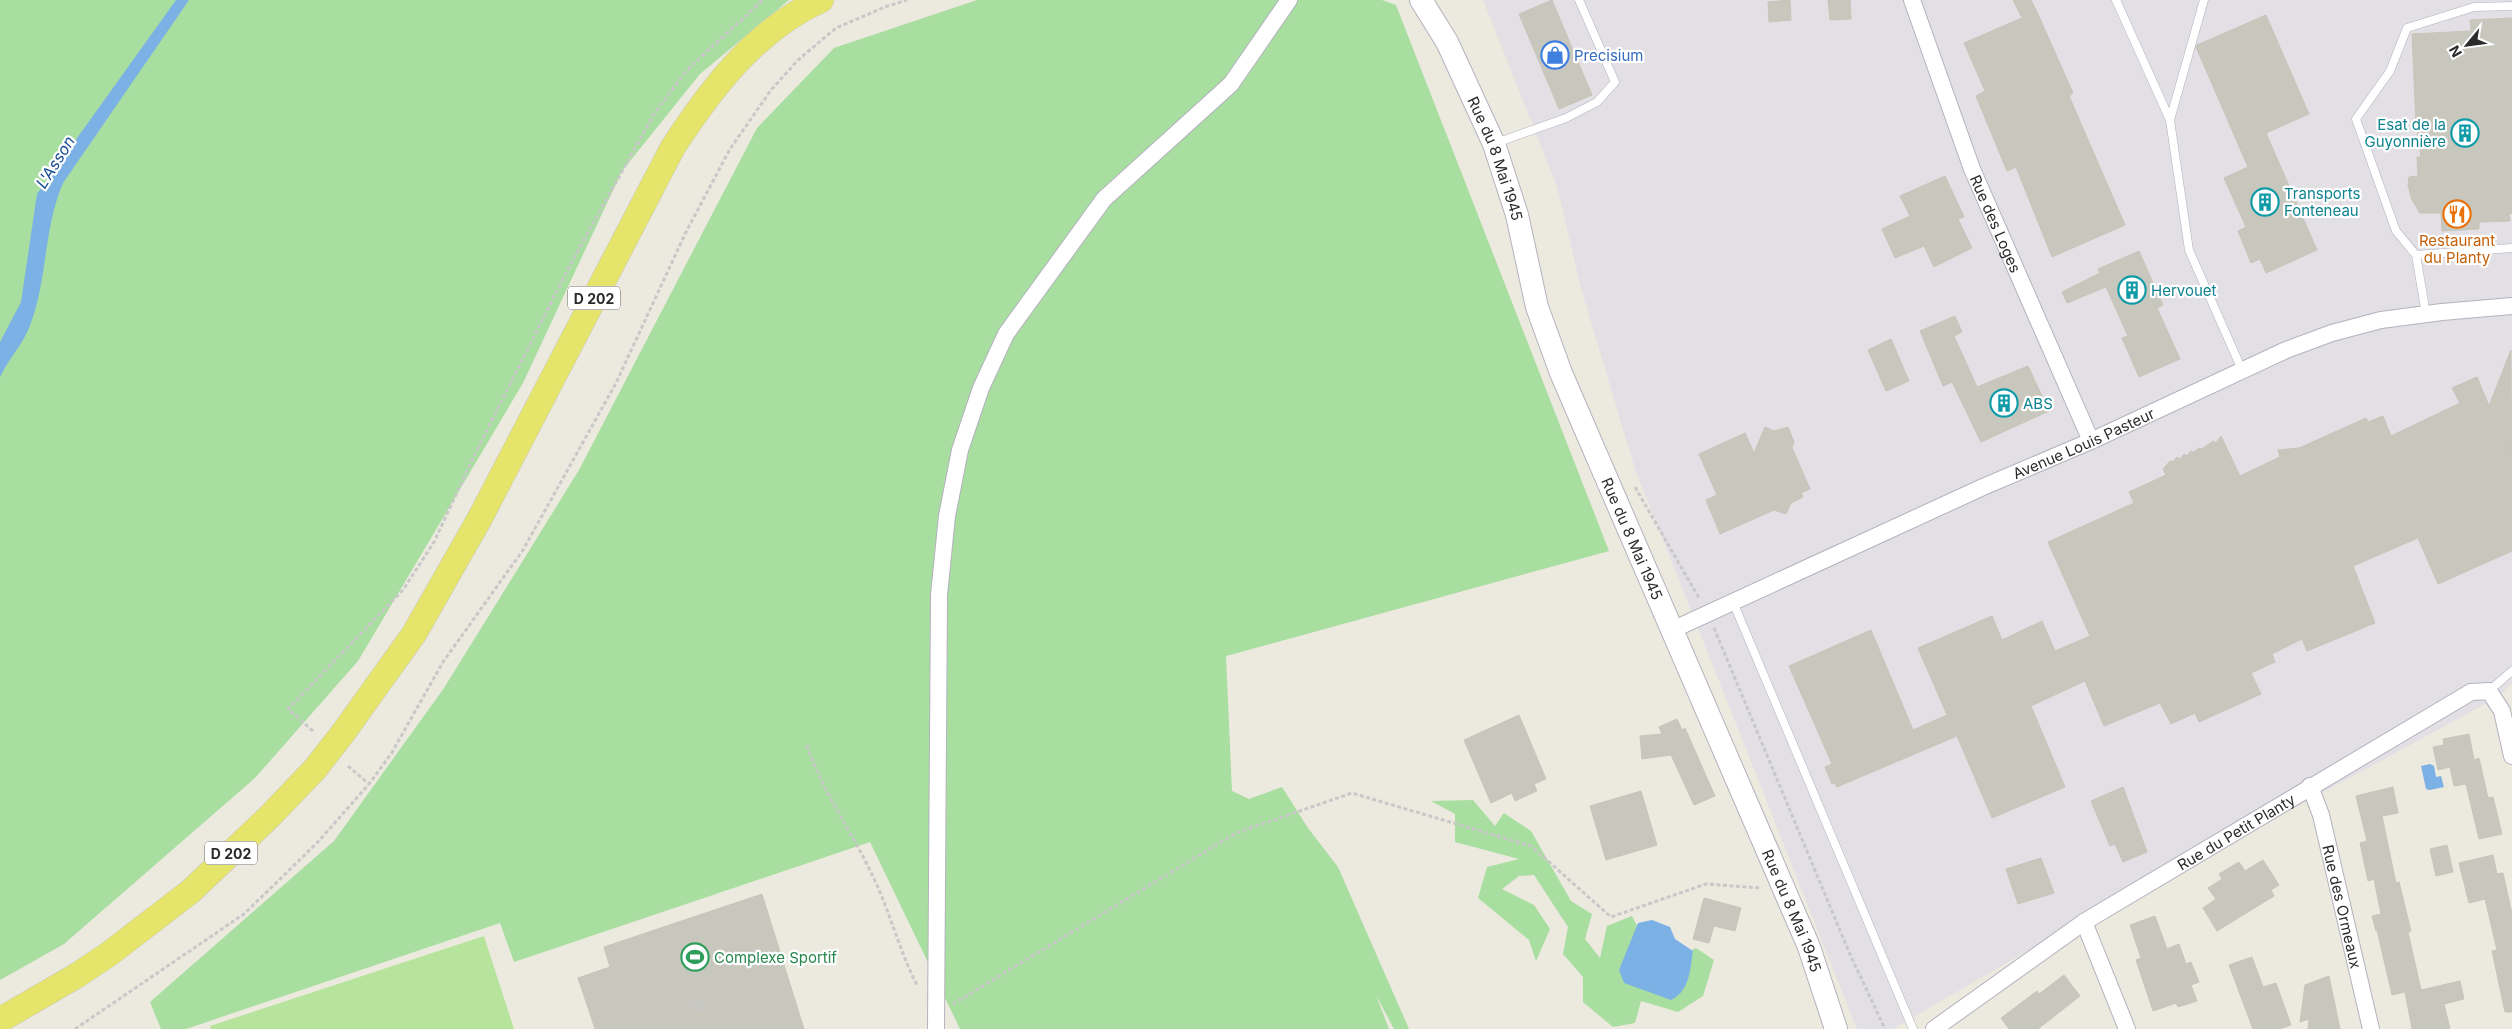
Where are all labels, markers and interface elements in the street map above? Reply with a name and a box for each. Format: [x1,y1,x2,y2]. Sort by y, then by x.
north arrow [2442,20,2492,70]
shop icon: Precisium [1540,40,1570,70]
text: N [2445,43,2465,60]
place label: Precisium [1574,46,1644,65]
street label: Rue du 8 Mai 1945 [1464,93,1527,222]
place label: Esat de la Guyonnière [2365,115,2446,151]
building icon: Esat de la Guyonnière [2450,118,2480,148]
water label: L'Asson [31,132,79,192]
street label: Rue des Loges [1966,172,2026,276]
place label: Transports Fonteneau [2284,184,2361,220]
building icon: Transports Fonteneau [2250,187,2280,217]
restaurant icon: Restaurant du Planty [2442,199,2472,229]
place label: Restaurant du Planty [2419,231,2495,267]
building icon: Hervouet [2117,275,2147,305]
place label: Hervouet [2151,281,2217,300]
road number: D 202 [568,286,620,310]
building icon: ABS [1989,388,2019,418]
place label: ABS [2023,394,2053,413]
street label: Avenue Louis Pasteur [2010,403,2158,483]
street label: Rue du 8 Mai 1945 [1598,474,1667,603]
street label: Rue du Petit Planty [2174,789,2299,874]
road number: D 202 [205,841,257,864]
street label: Rue des Ormeaux [2319,843,2366,970]
street label: Rue du 8 Mai 1945 [1758,846,1826,974]
sports icon: Complexe Sportif [680,942,710,972]
place label: Complexe Sportif [714,948,837,967]

